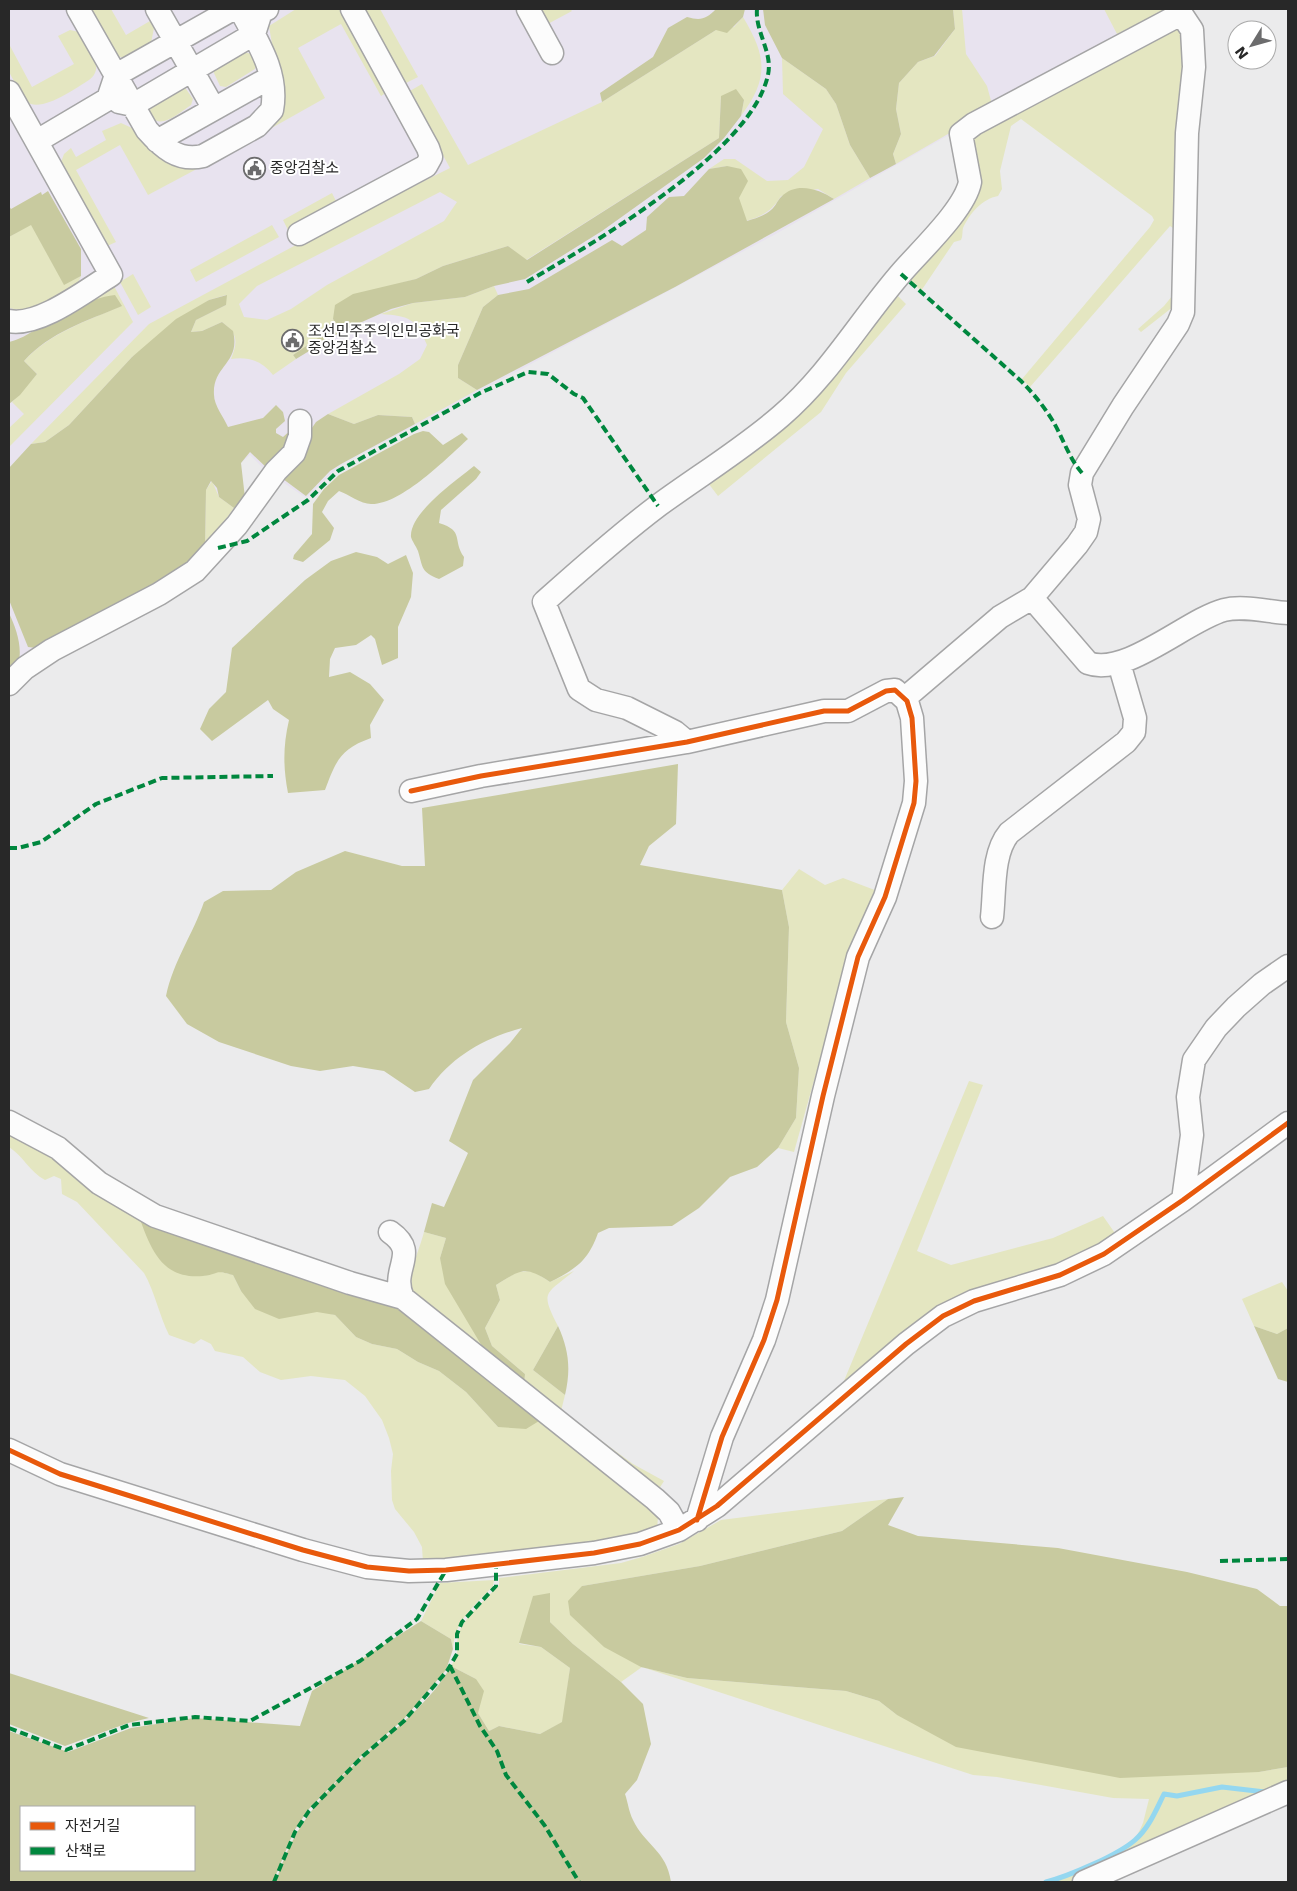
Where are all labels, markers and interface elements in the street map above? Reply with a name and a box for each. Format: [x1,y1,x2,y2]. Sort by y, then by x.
north arrow [1227,20,1277,70]
text: N [1232,43,1252,62]
public building icon: 중앙검찰소 [242,156,266,180]
place label: 중앙검찰소 [270,159,339,177]
place label: 조선민주주의인민공화국 중앙검찰소 [308,322,460,357]
public building icon: 조선민주주의인민공화국 중앙검찰소 [280,328,304,352]
legend [20,1806,195,1871]
text: 자전거길 [65,1817,120,1835]
text: 산책로 [65,1842,106,1860]

